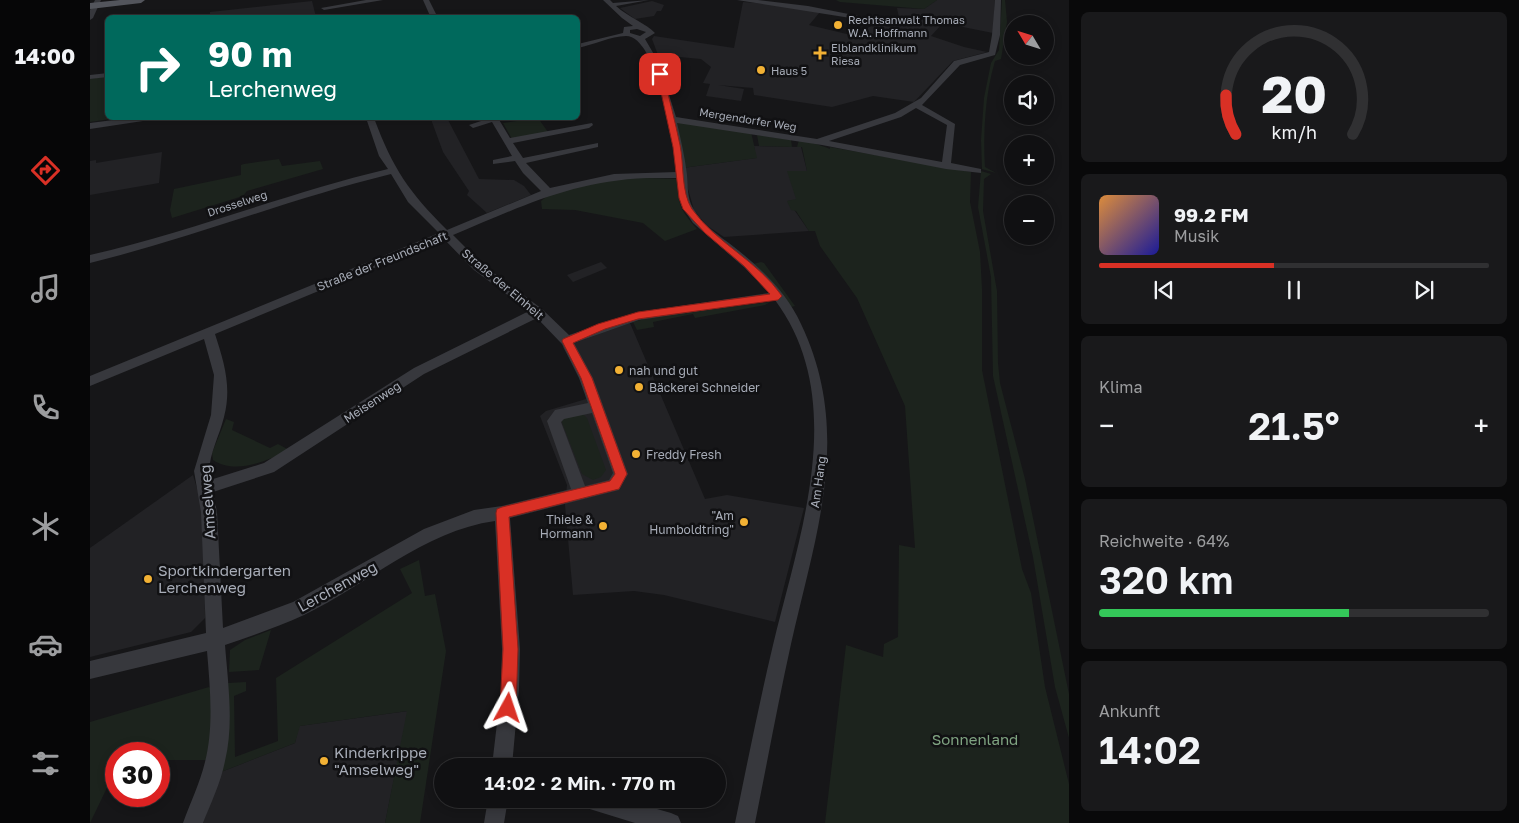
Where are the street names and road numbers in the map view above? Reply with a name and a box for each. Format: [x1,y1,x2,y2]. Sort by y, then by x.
street label: Mergendorfer Weg [698,105,798,133]
street label: Drosselweg [206,187,268,219]
street label: Straße der Freundschaft [314,228,450,294]
street label: Straße der Einheit [459,245,547,323]
street label: Meisenweg [341,378,403,426]
street label: Am Hang [807,455,829,509]
street label: Amselweg [195,464,219,540]
street label: Lerchenweg [294,557,380,615]

